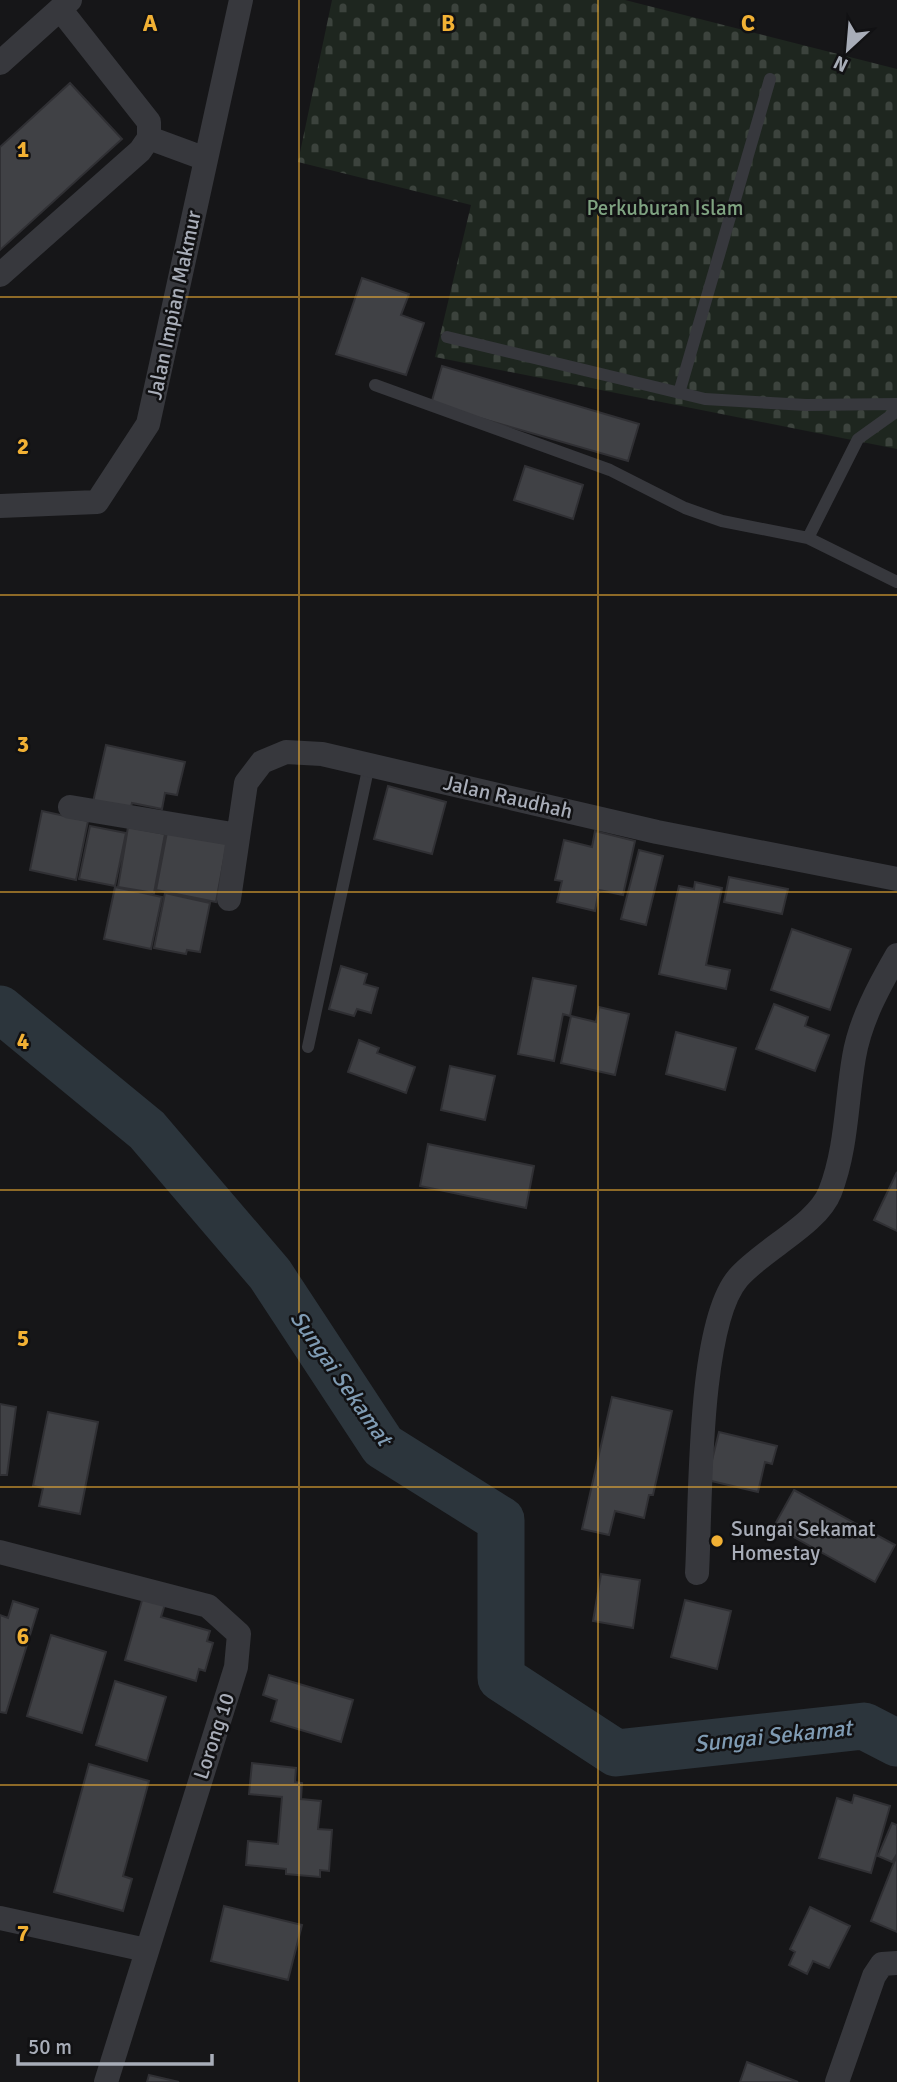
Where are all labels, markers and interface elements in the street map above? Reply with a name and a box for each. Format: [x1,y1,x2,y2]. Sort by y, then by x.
text: A [143,9,158,38]
text: B [441,9,455,38]
text: C [741,9,755,38]
north arrow [813,14,883,84]
text: N [830,50,852,77]
text: 1 [17,135,29,164]
park label: Perkuburan Islam [586,195,744,221]
street label: Jalan Impian Makmur [141,208,207,402]
text: 2 [17,432,29,461]
text: 3 [17,730,29,759]
street label: Jalan Raudhah [441,770,575,824]
text: 4 [17,1027,29,1056]
water label: Sungai Sekamat [284,1305,400,1454]
text: 5 [17,1324,29,1353]
place label: Sungai Sekamat Homestay [731,1516,876,1566]
marker: Sungai Sekamat Homestay [709,1533,725,1549]
text: 6 [17,1622,29,1651]
street label: Lorong 10 [188,1689,240,1783]
water label: Sungai Sekamat [693,1713,856,1759]
text: 7 [17,1919,29,1948]
scale bar [18,2022,212,2066]
text: 50 m [28,2034,72,2060]

